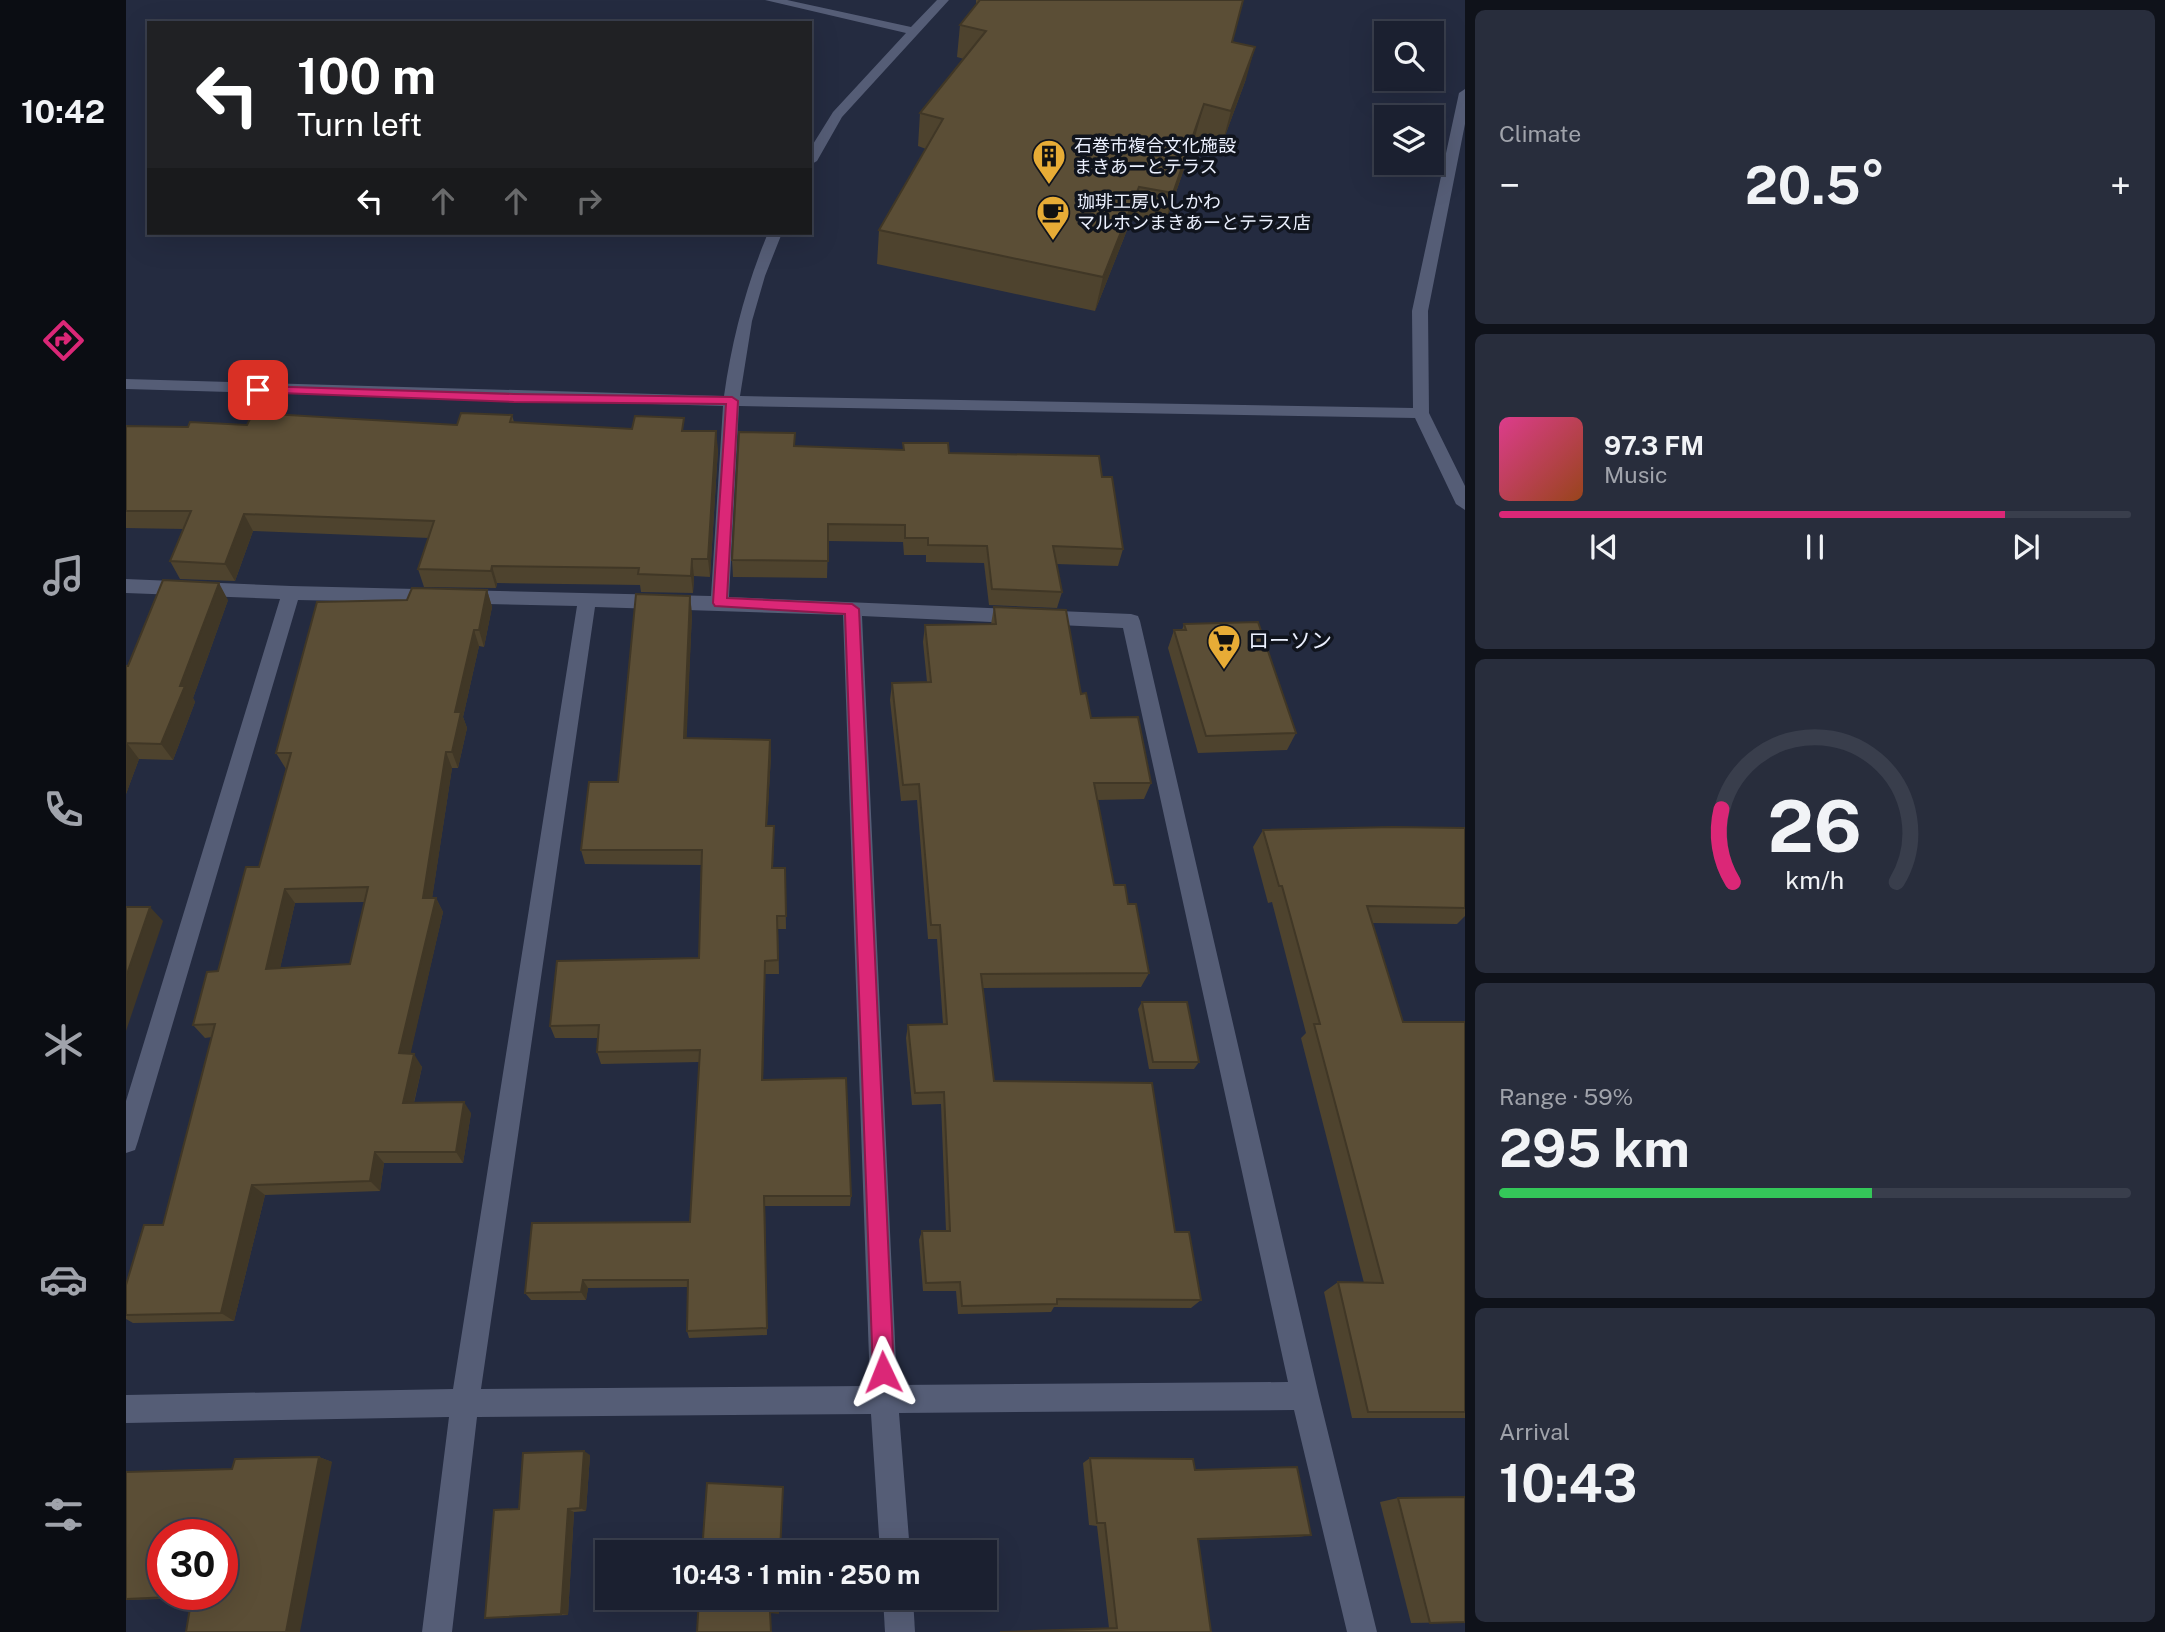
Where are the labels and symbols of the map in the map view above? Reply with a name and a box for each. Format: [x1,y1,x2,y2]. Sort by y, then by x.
place label: 石巻市複合文化施設 まきあーとテラス [1074,135,1236,177]
building icon: 石巻市複合文化施設 まきあーとテラス [1030,137,1068,186]
place label: 珈琲工房いしかわ マルホンまきあーとテラス店 [1077,191,1311,233]
cafe icon: 珈琲工房いしかわ マルホンまきあーとテラス店 [1034,193,1072,242]
pin [228,360,288,420]
supermarket icon: ローソン [1205,622,1243,671]
place label: ローソン [1248,628,1332,653]
position arrow [846,1335,920,1409]
speed limit sign: 30 [147,1519,238,1610]

